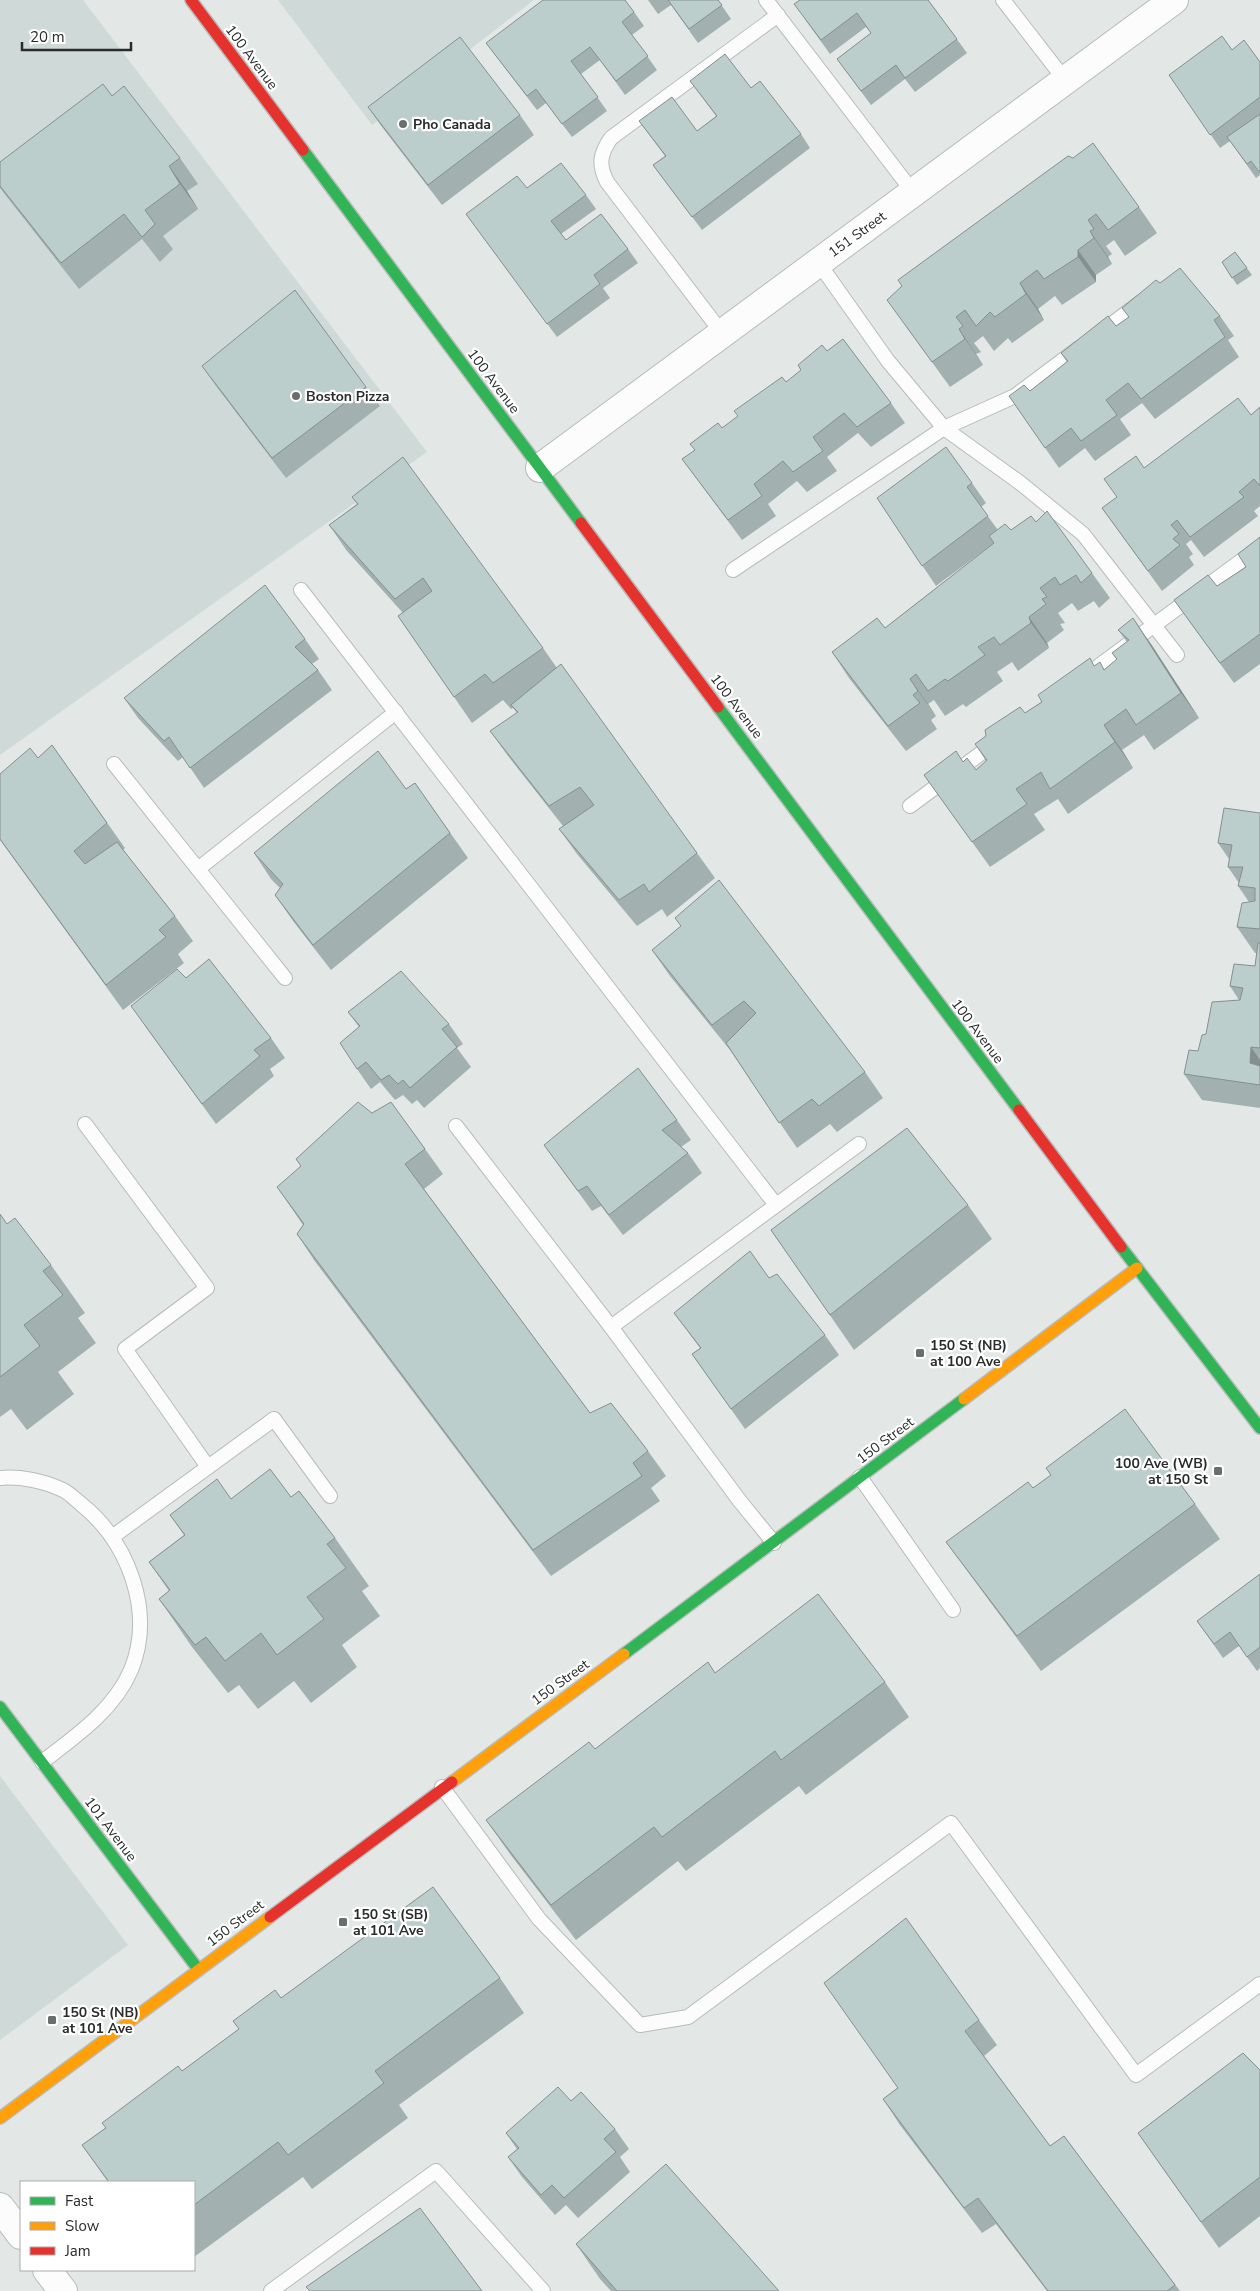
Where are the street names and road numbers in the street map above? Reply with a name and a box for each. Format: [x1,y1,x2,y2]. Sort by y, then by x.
street label: 100 Avenue [221,21,282,94]
street label: 151 Street [825,207,890,262]
street label: 100 Avenue [463,345,524,418]
street label: 100 Avenue [706,670,767,743]
street label: 100 Avenue [947,995,1008,1068]
street label: 150 Street [853,1413,918,1468]
street label: 150 Street [528,1655,593,1710]
street label: 101 Avenue [80,1793,141,1866]
street label: 150 Street [203,1896,268,1951]

